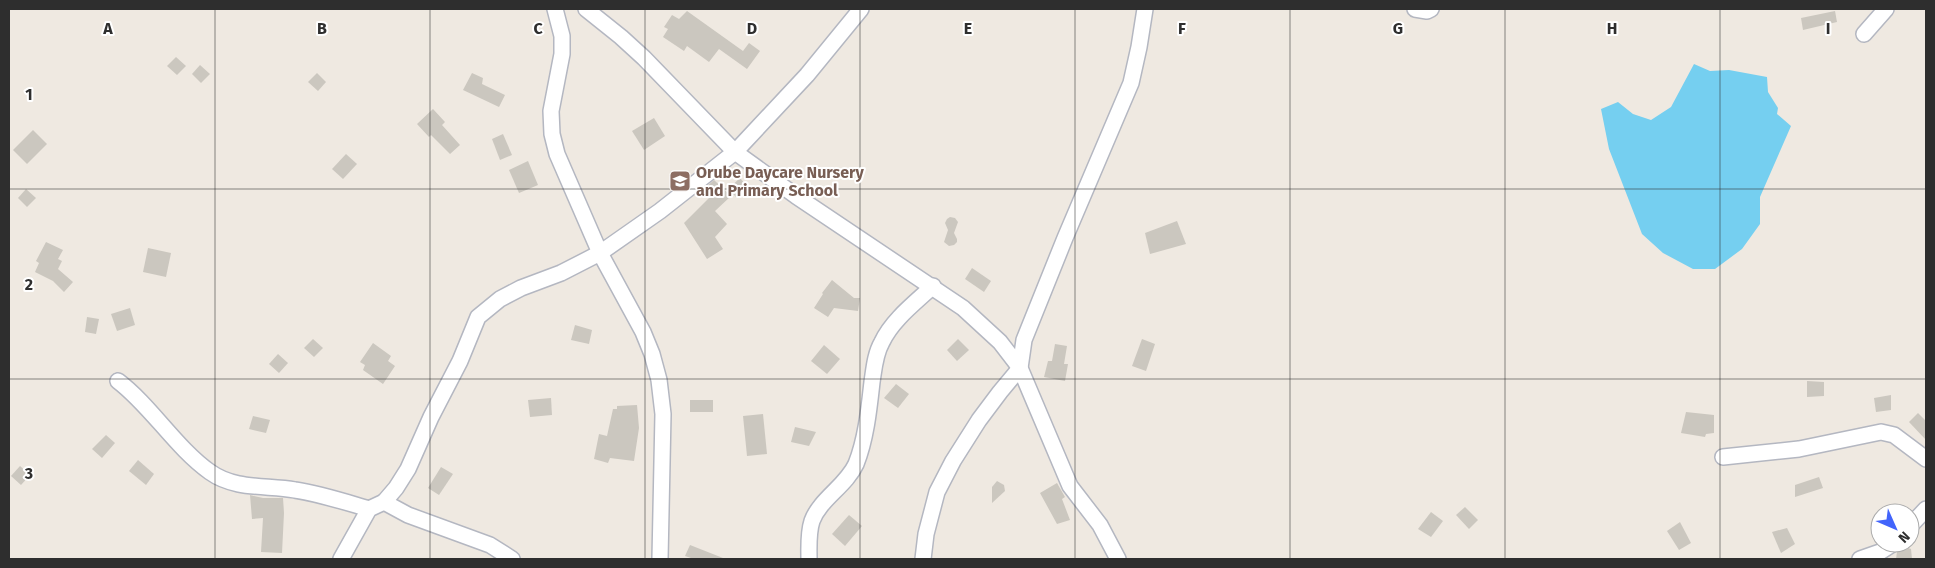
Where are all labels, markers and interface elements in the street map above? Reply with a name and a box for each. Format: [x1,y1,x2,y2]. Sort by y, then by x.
text: A [102,19,113,38]
text: B [317,19,327,38]
text: C [533,19,543,38]
text: D [747,19,757,38]
text: E [964,19,972,38]
text: F [1178,19,1186,38]
text: G [1393,19,1403,38]
text: H [1607,19,1617,38]
text: I [1826,19,1830,38]
text: 1 [25,85,33,104]
place label: Orube Daycare Nursery and Primary School [696,163,865,200]
school or university icon: Orube Daycare Nursery and Primary School [668,169,692,193]
text: 2 [25,275,33,294]
text: 3 [24,464,33,483]
north arrow [1870,503,1920,553]
text: N [1895,528,1913,546]

